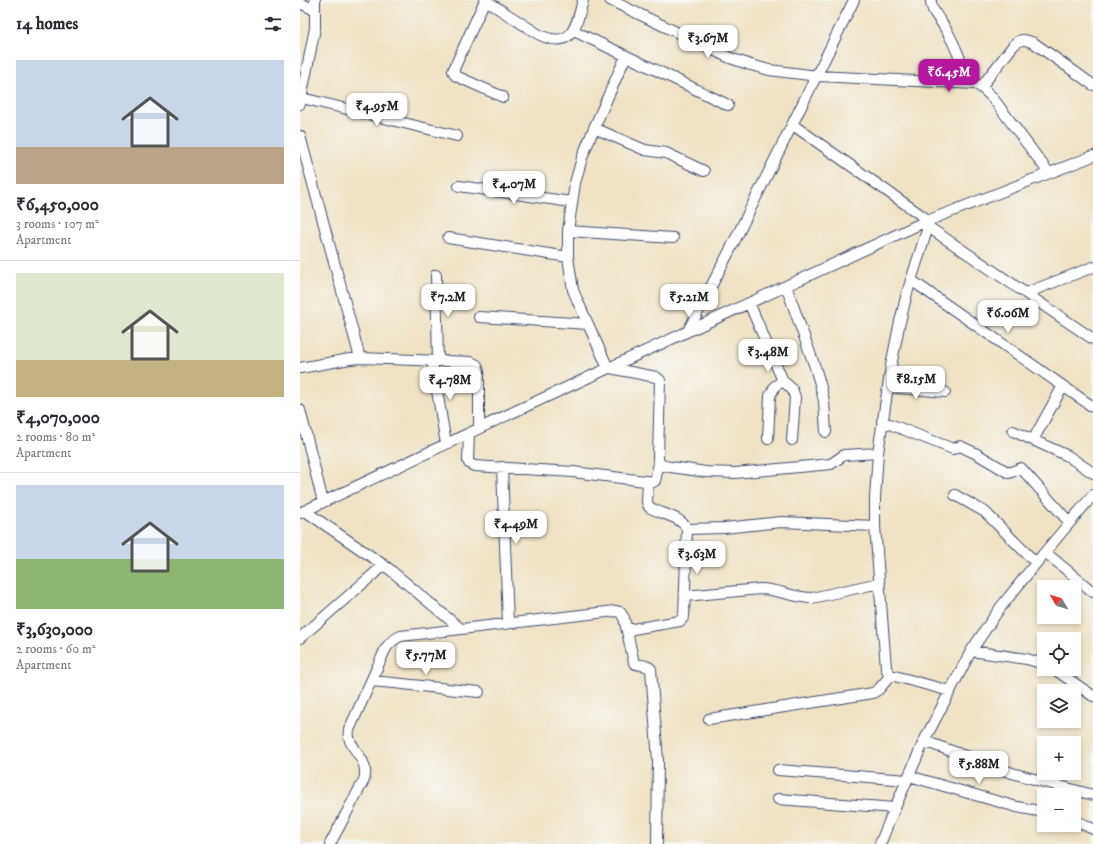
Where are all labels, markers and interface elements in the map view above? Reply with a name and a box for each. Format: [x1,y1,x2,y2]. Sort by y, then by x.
text: 14 homes [16,13,78,35]
icon: filters [262,13,284,35]
pin: ₹3.67M [675,25,741,59]
text: ₹3.67M [688,30,728,46]
pin: ₹6.45M [916,59,982,93]
text: ₹6.45M [927,64,971,80]
icon: home [114,86,186,158]
pin: ₹4.95M [344,93,410,127]
text: ₹4.95M [355,98,399,114]
pin: ₹4.07M [481,171,547,205]
text: ₹4.07M [492,176,536,192]
text: ₹6,450,000 [16,194,99,216]
text: 3 rooms · 107 m² [16,216,99,232]
text: Apartment [16,232,71,248]
pin: ₹7.2M [420,284,476,318]
pin: ₹5.21M [656,284,722,318]
text: ₹7.2M [430,289,466,305]
text: ₹5.21M [669,289,709,305]
icon: home [114,299,186,371]
pin: ₹6.06M [975,300,1041,334]
text: ₹6.06M [987,305,1029,321]
pin: ₹3.48M [735,339,801,373]
text: ₹3.48M [747,344,789,360]
pin: ₹8.15M [883,366,949,400]
pin: ₹4.78M [417,367,483,401]
text: ₹8.15M [896,371,936,387]
text: ₹4.78M [429,372,471,388]
text: ₹4,070,000 [16,407,100,429]
text: 2 rooms · 80 m² [16,429,95,445]
text: Apartment [16,445,71,461]
icon: home [114,511,186,583]
pin: ₹4.49M [483,511,549,545]
text: ₹4.49M [494,516,538,532]
pin: ₹3.63M [664,541,730,575]
text: ₹3.63M [678,546,716,562]
north arrow [1037,580,1081,624]
map controls [1037,580,1081,832]
text: ₹3,630,000 [16,619,93,641]
button: locate [1037,632,1081,676]
text: 2 rooms · 60 m² [16,641,96,657]
pin: ₹5.77M [393,642,459,676]
text: ₹5.77M [405,647,447,663]
text: Apartment [16,657,71,673]
button: layers [1037,684,1081,728]
button: + [1037,736,1081,780]
pin: ₹5.88M [946,751,1012,785]
text: ₹5.88M [958,756,1000,772]
button: − [1037,788,1081,832]

